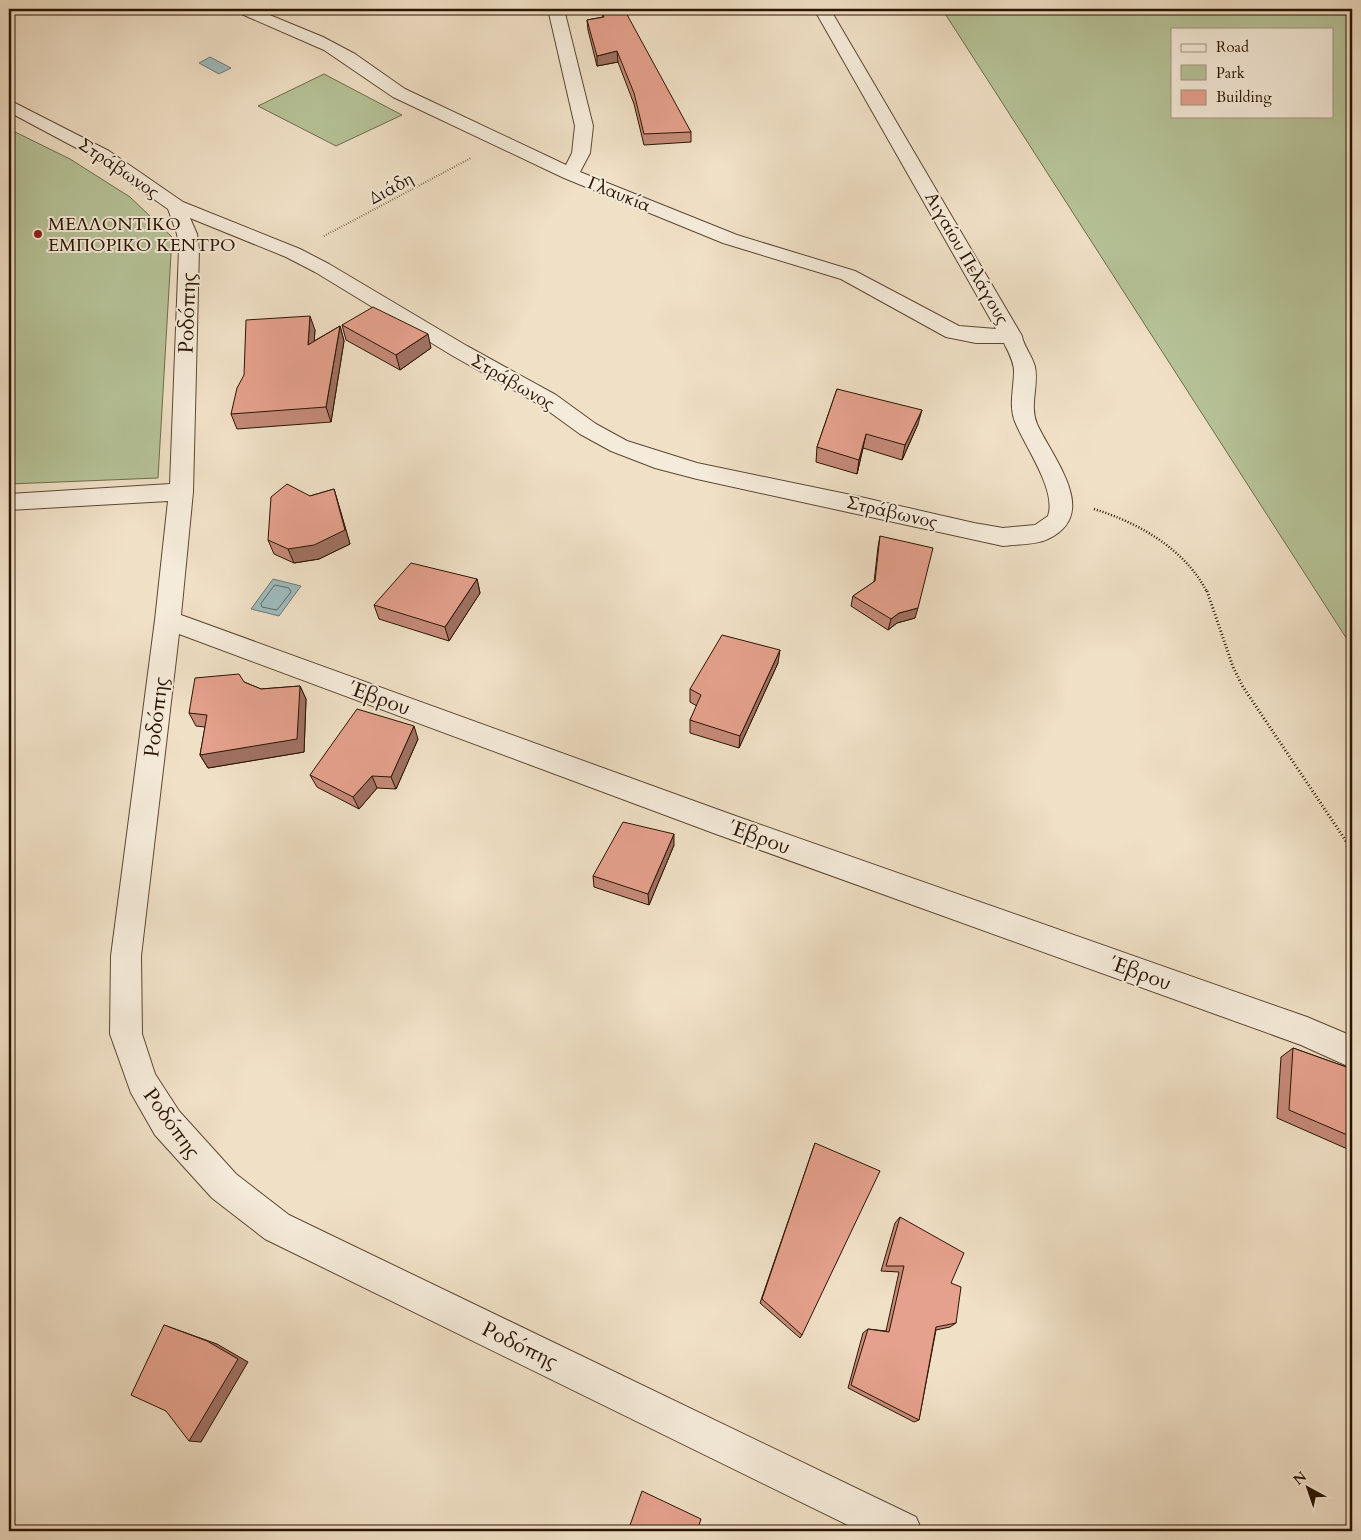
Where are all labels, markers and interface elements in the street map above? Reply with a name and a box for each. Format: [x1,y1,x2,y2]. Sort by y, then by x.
legend [1171,28,1334,118]
text: Road [1216,37,1249,57]
text: Park [1216,63,1245,83]
text: Building [1216,87,1272,107]
street label: Στράβωνος [73,132,164,205]
street label: Διάδη [365,166,418,211]
street label: Γλαυκία [584,171,654,218]
street label: Αιγαίου Πελάγους [918,187,1015,330]
place label: ΜΕΛΛΟΝΤΙΚΟ ΕΜΠΟΡΙΚΟ ΚΕΝΤΡΟ [48,212,236,258]
marker: ΜΕΛΛΟΝΤΙΚΟ ΕΜΠΟΡΙΚΟ ΚΕΝΤΡΟ [32,228,44,240]
street label: Ροδόπης [172,272,203,354]
street label: Στράβωνος [466,349,559,417]
street label: Στράβωνος [844,490,940,535]
street label: Έβρου [344,674,414,723]
street label: Ροδόπης [137,675,176,759]
street label: Έβρου [724,813,794,862]
street label: Έβρου [1105,949,1175,998]
street label: Ροδόπης [136,1082,207,1165]
street label: Ροδόπης [477,1315,562,1376]
north arrow [1284,1462,1334,1512]
text: N [1289,1467,1311,1490]

